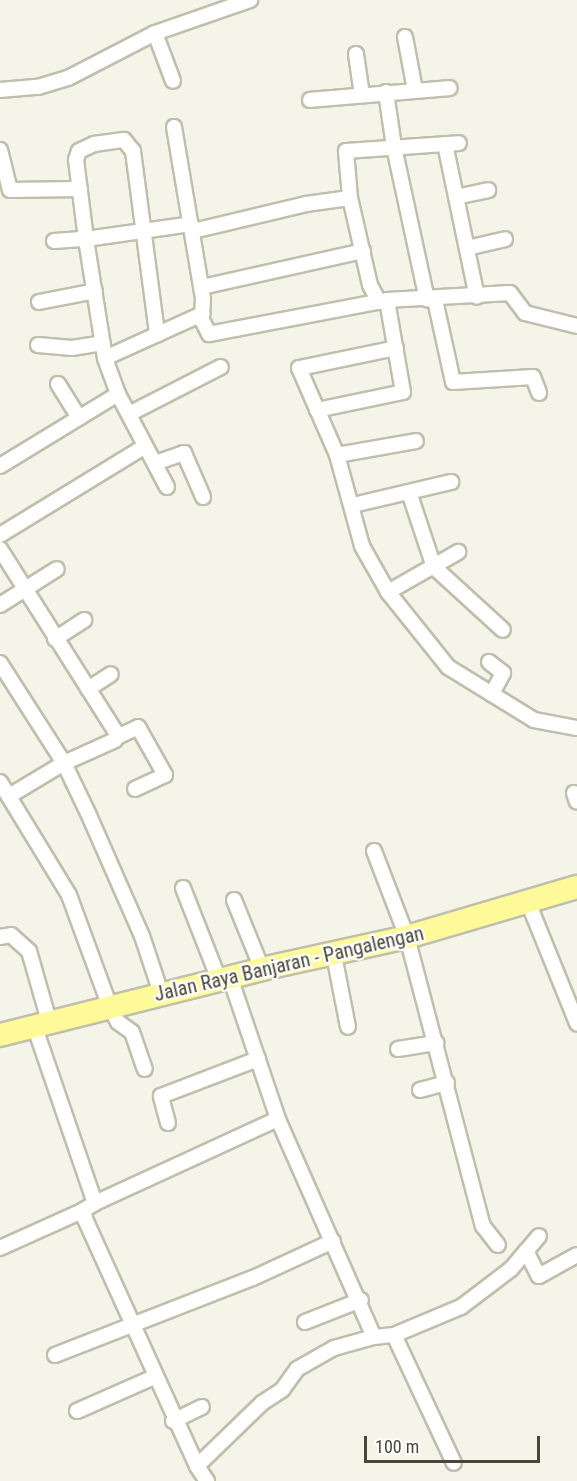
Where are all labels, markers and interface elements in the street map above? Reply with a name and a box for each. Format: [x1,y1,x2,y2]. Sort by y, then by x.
street label: Jalan Raya Banjaran - Pangalengan [152,921,426,1007]
scale bar [367,1424,542,1462]
text: 100 m [375,1436,419,1457]

